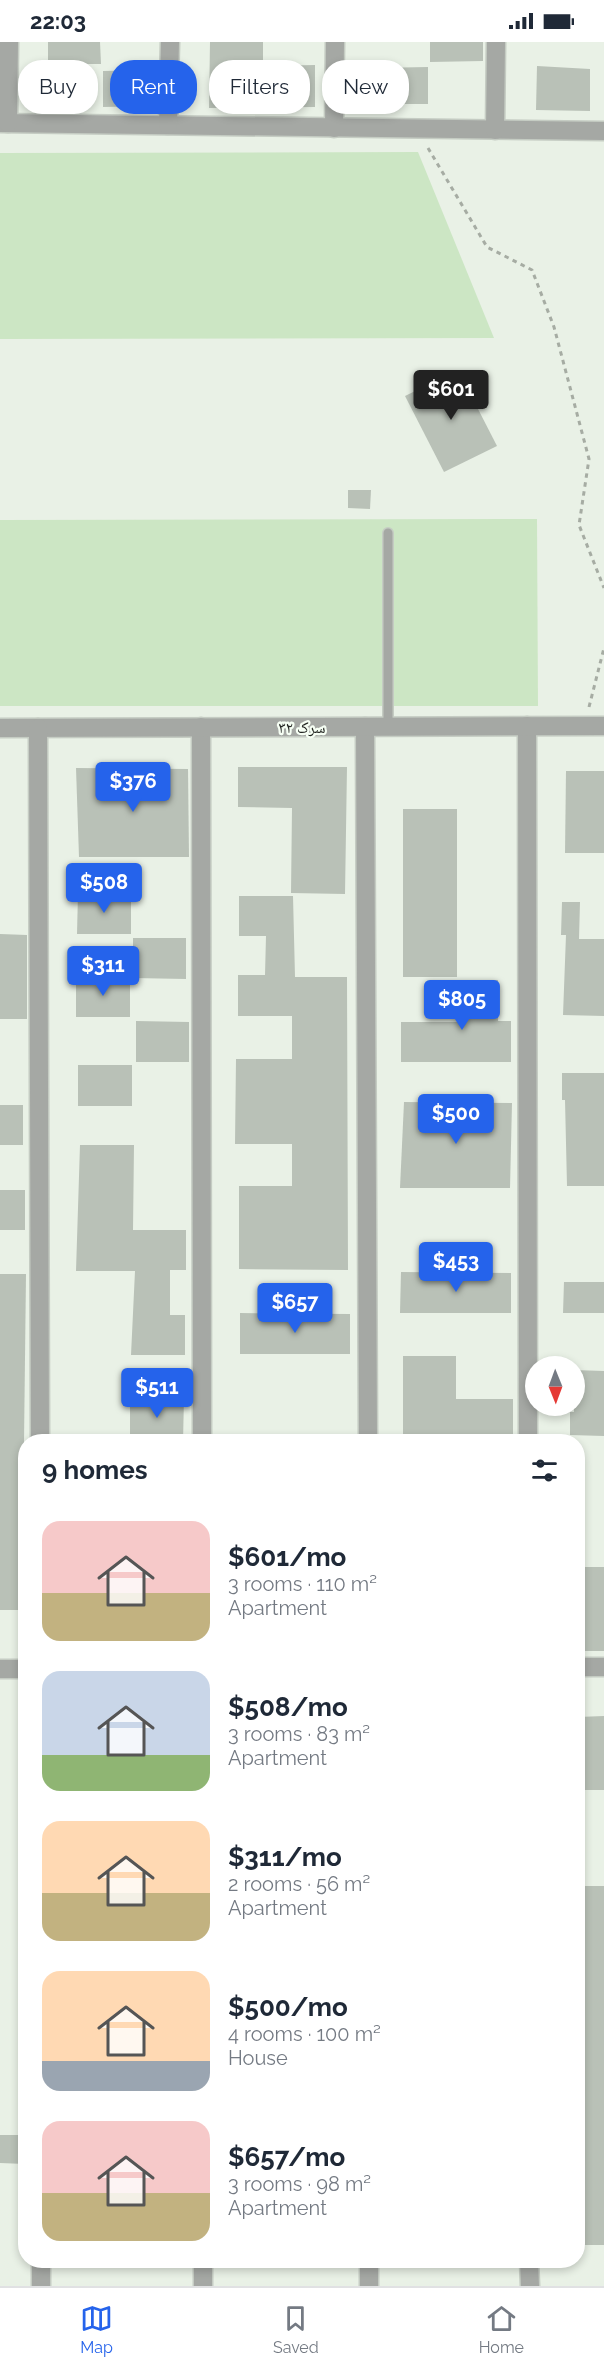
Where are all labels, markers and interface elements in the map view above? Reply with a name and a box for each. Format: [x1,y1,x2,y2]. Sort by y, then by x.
text: 22:03 [30,8,86,34]
chip: Buy [18,60,98,114]
chip: Rent [110,60,197,114]
chip: Filters [209,60,310,114]
chip: New [322,60,409,114]
pin: $601 [415,370,487,421]
text: $601 [428,377,474,401]
street label: سرک ۳۲ [279,718,326,737]
pin: $376 [97,762,169,813]
text: $376 [109,769,157,793]
pin: $508 [68,863,140,914]
text: $508 [80,870,128,894]
pin: $311 [67,946,139,997]
text: $311 [81,953,125,977]
pin: $805 [426,980,498,1031]
text: $805 [438,987,486,1011]
pin: $500 [420,1094,492,1145]
text: $500 [432,1101,480,1125]
pin: $453 [420,1242,492,1293]
text: $453 [433,1249,479,1273]
pin: $657 [259,1283,331,1334]
text: $657 [271,1290,319,1314]
north arrow [525,1356,585,1416]
map controls [525,1356,585,1416]
pin: $511 [121,1368,193,1419]
text: $511 [135,1375,179,1399]
icon: filters [528,1454,561,1487]
text: 9 homes [42,1455,148,1485]
text: $601/mo [228,1542,346,1572]
icon: home [90,1545,162,1617]
text: 3 rooms · 110 m² [228,1572,377,1596]
text: Apartment [228,1596,327,1620]
text: $508/mo [228,1692,348,1722]
icon: home [90,1695,162,1767]
text: 3 rooms · 83 m² [228,1722,370,1746]
text: Apartment [228,1746,327,1770]
text: $311/mo [228,1842,342,1872]
icon: home [90,1845,162,1917]
text: 2 rooms · 56 m² [228,1872,370,1896]
text: Apartment [228,1896,327,1920]
text: $500/mo [228,1992,348,2022]
icon: home [90,1995,162,2067]
text: 4 rooms · 100 m² [228,2022,381,2046]
text: House [228,2046,288,2070]
text: $657/mo [228,2142,345,2172]
icon: home [90,2145,162,2217]
text: 3 rooms · 98 m² [228,2172,371,2196]
text: Apartment [228,2196,327,2220]
tab: Map [80,2302,113,2357]
tab: Saved [273,2302,319,2357]
tab: Home [479,2302,524,2357]

